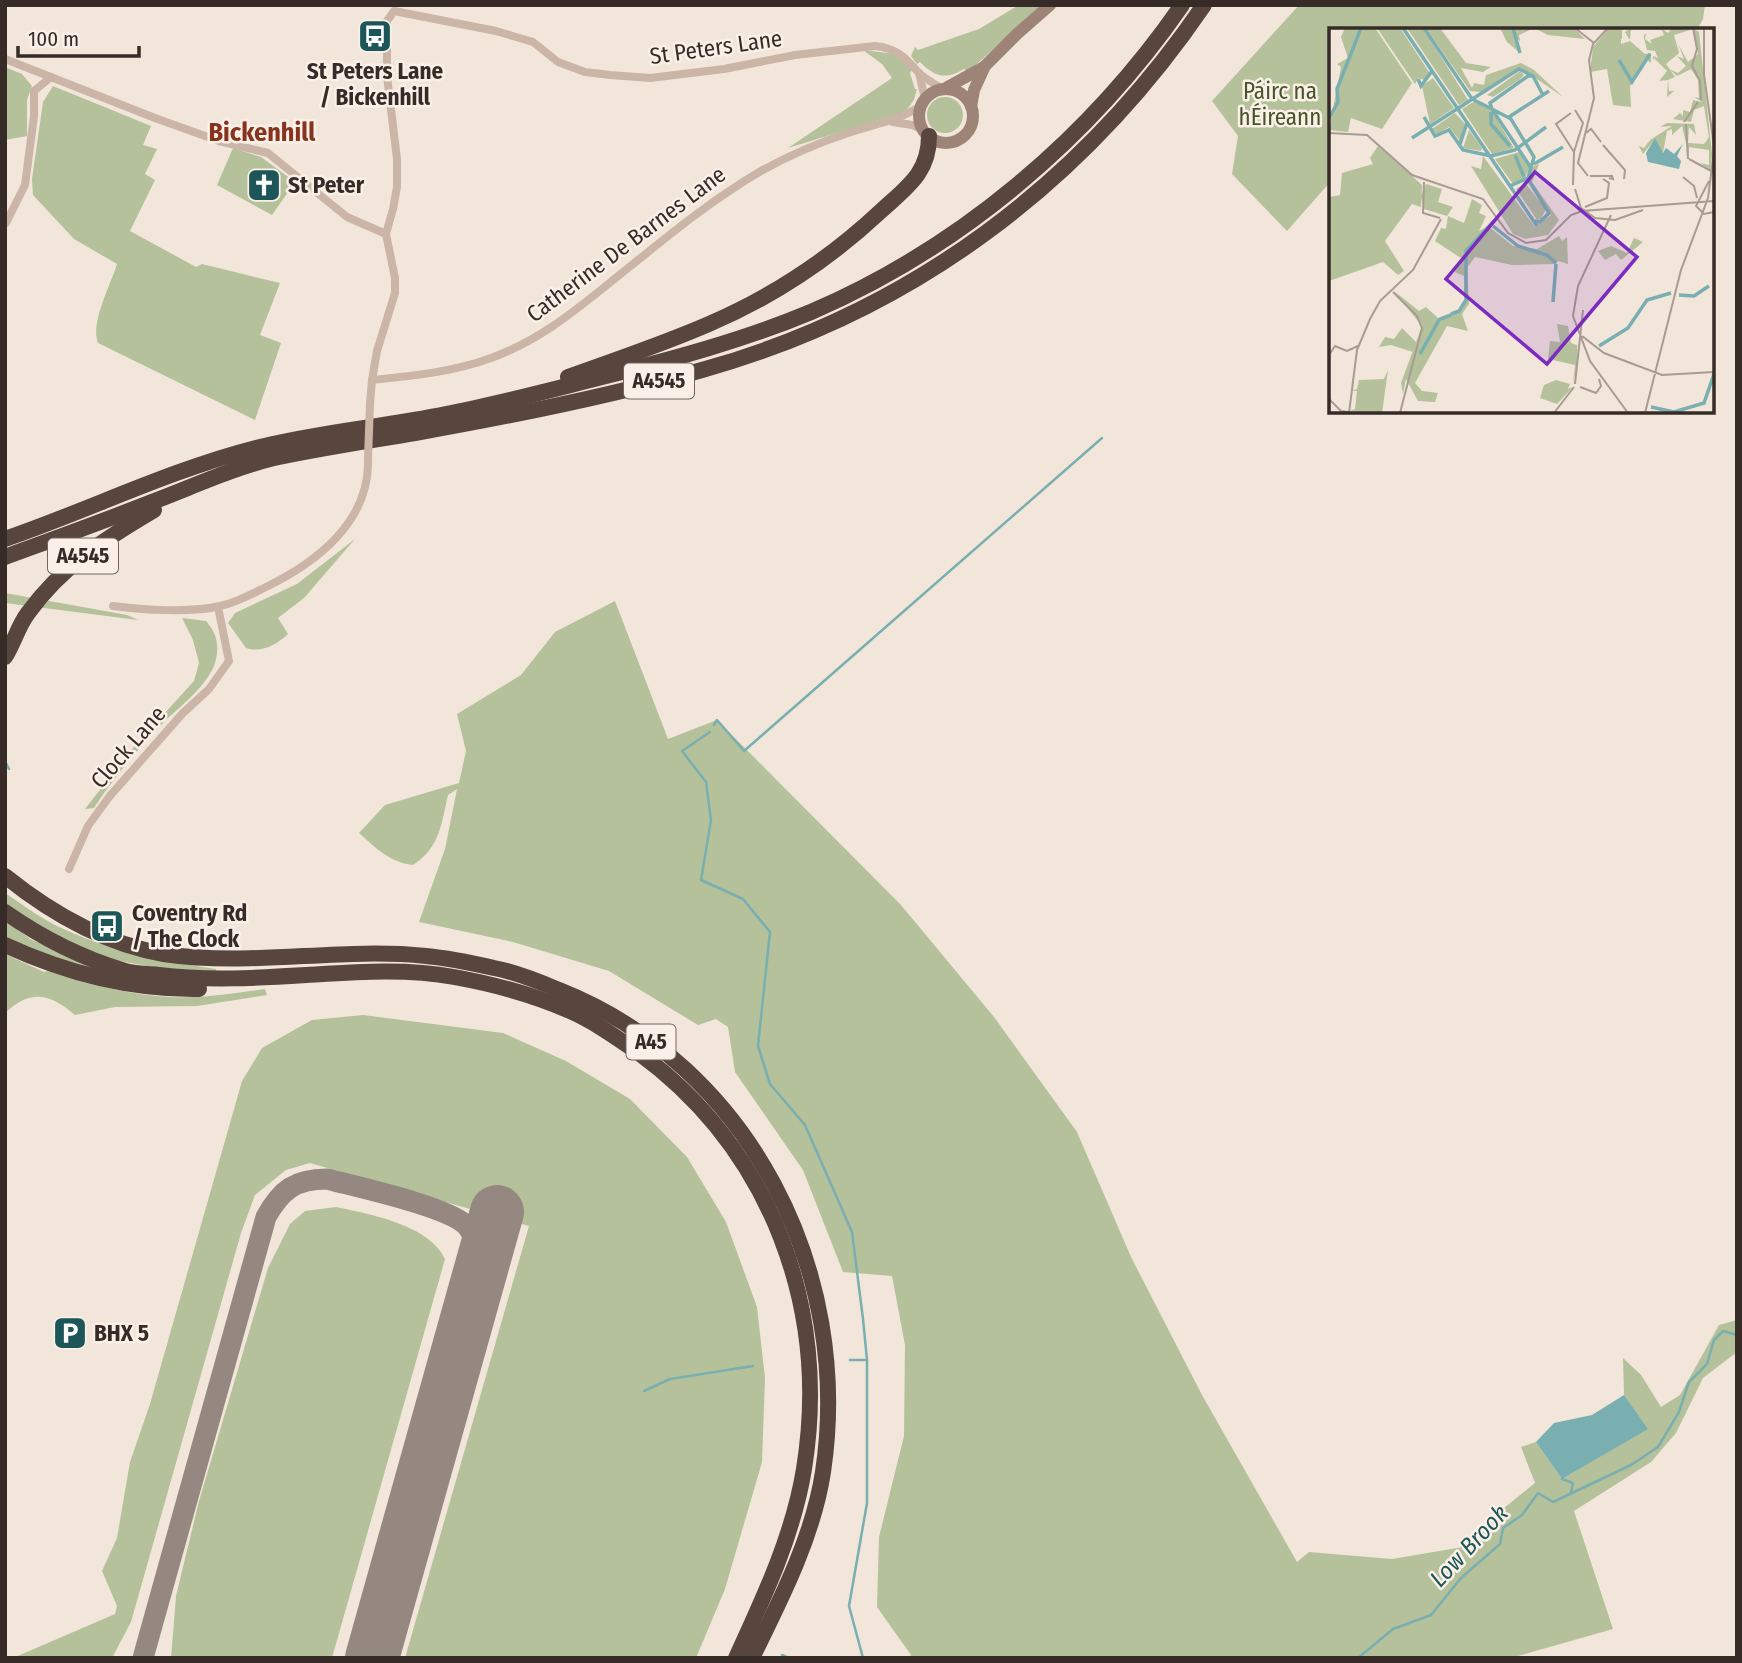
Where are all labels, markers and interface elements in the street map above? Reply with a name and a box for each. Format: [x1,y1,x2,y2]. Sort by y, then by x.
scale bar [18,14,138,58]
bus stop icon: St Peters Lane / Bickenhill [356,17,394,55]
street label: St Peters Lane [648,24,784,70]
text: 100 m [28,26,79,52]
inset map [1329,28,1714,413]
place label: St Peters Lane / Bickenhill [307,57,444,111]
park label: Páirc na hÉireann [1239,77,1321,131]
district label: Bickenhill [209,117,316,148]
street label: Catherine De Barnes Lane [521,160,731,328]
church icon: St Peter [245,166,283,204]
place label: St Peter [288,171,365,199]
road number: A4545 [624,364,694,398]
road number: A4545 [48,538,118,574]
street label: Clock Lane [85,700,171,794]
place label: Coventry Rd / The Clock [132,899,247,953]
bus stop icon: Coventry Rd / The Clock [88,907,126,945]
road number: A45 [626,1024,676,1060]
parking icon: BHX 5 [51,1314,89,1352]
place label: BHX 5 [94,1319,149,1347]
water label: Low Brook [1424,1499,1514,1593]

